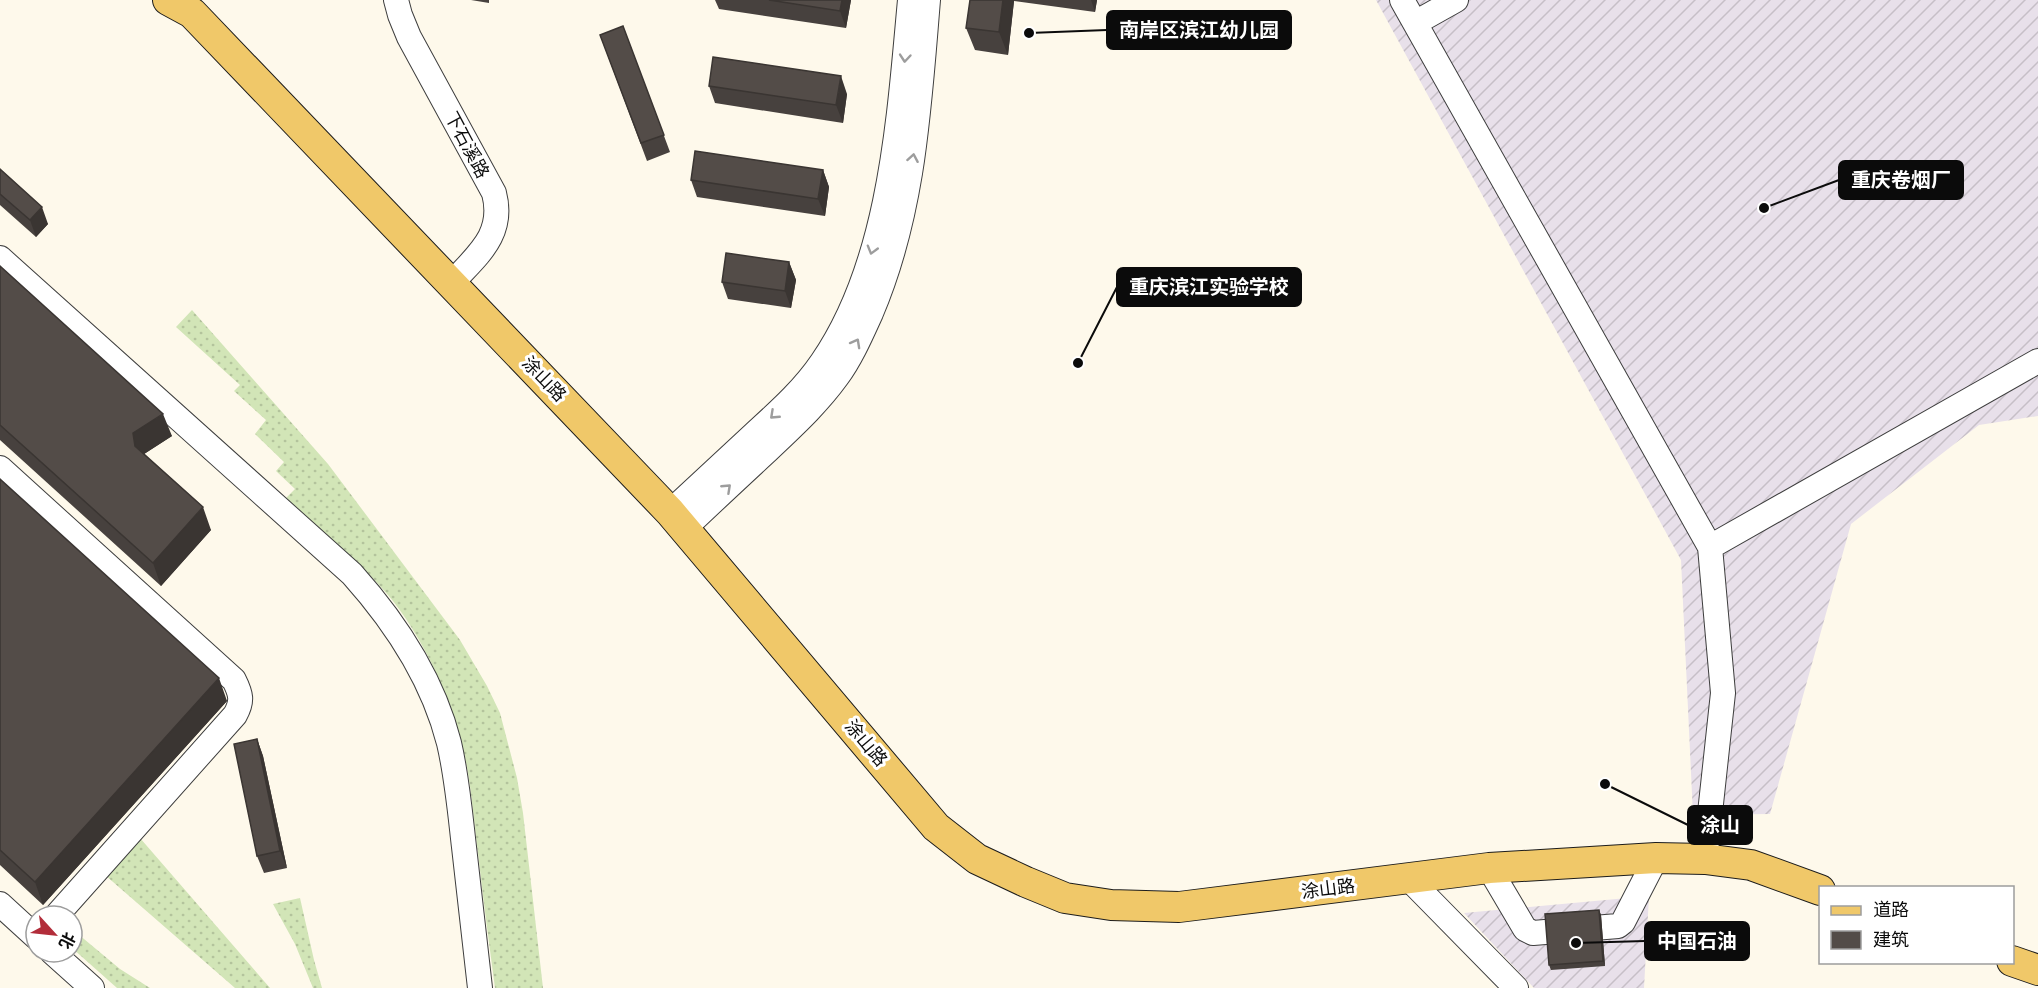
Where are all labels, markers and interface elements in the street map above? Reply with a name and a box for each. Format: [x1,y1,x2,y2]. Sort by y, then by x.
callout: 南岸区滨江幼儿园 [1107,11,1291,49]
text: 南岸区滨江幼儿园 [1119,16,1279,44]
one-way arrow [898,54,911,63]
street label: 下石溪路 [440,107,495,182]
one-way arrow [906,153,919,163]
callout: 重庆卷烟厂 [1839,161,1963,199]
text: 重庆卷烟厂 [1851,166,1951,194]
one-way arrow [867,244,879,255]
callout: 重庆滨江实验学校 [1117,268,1301,306]
text: 重庆滨江实验学校 [1129,273,1289,301]
one-way arrow [849,339,860,350]
street label: 涂山路 [517,351,572,407]
one-way arrow [770,408,781,419]
one-way arrow [721,484,731,495]
street label: 涂山路 [839,714,893,771]
callout: 涂山 [1688,806,1752,844]
text: 涂山 [1700,811,1740,839]
street label: 涂山路 [1300,873,1356,904]
legend [1819,886,2014,964]
text: 道路 [1873,897,1909,922]
north arrow [24,904,84,964]
callout: 中国石油 [1645,922,1749,960]
text: 中国石油 [1657,927,1737,955]
text: 建筑 [1873,927,1909,952]
text: 北 [54,929,81,953]

